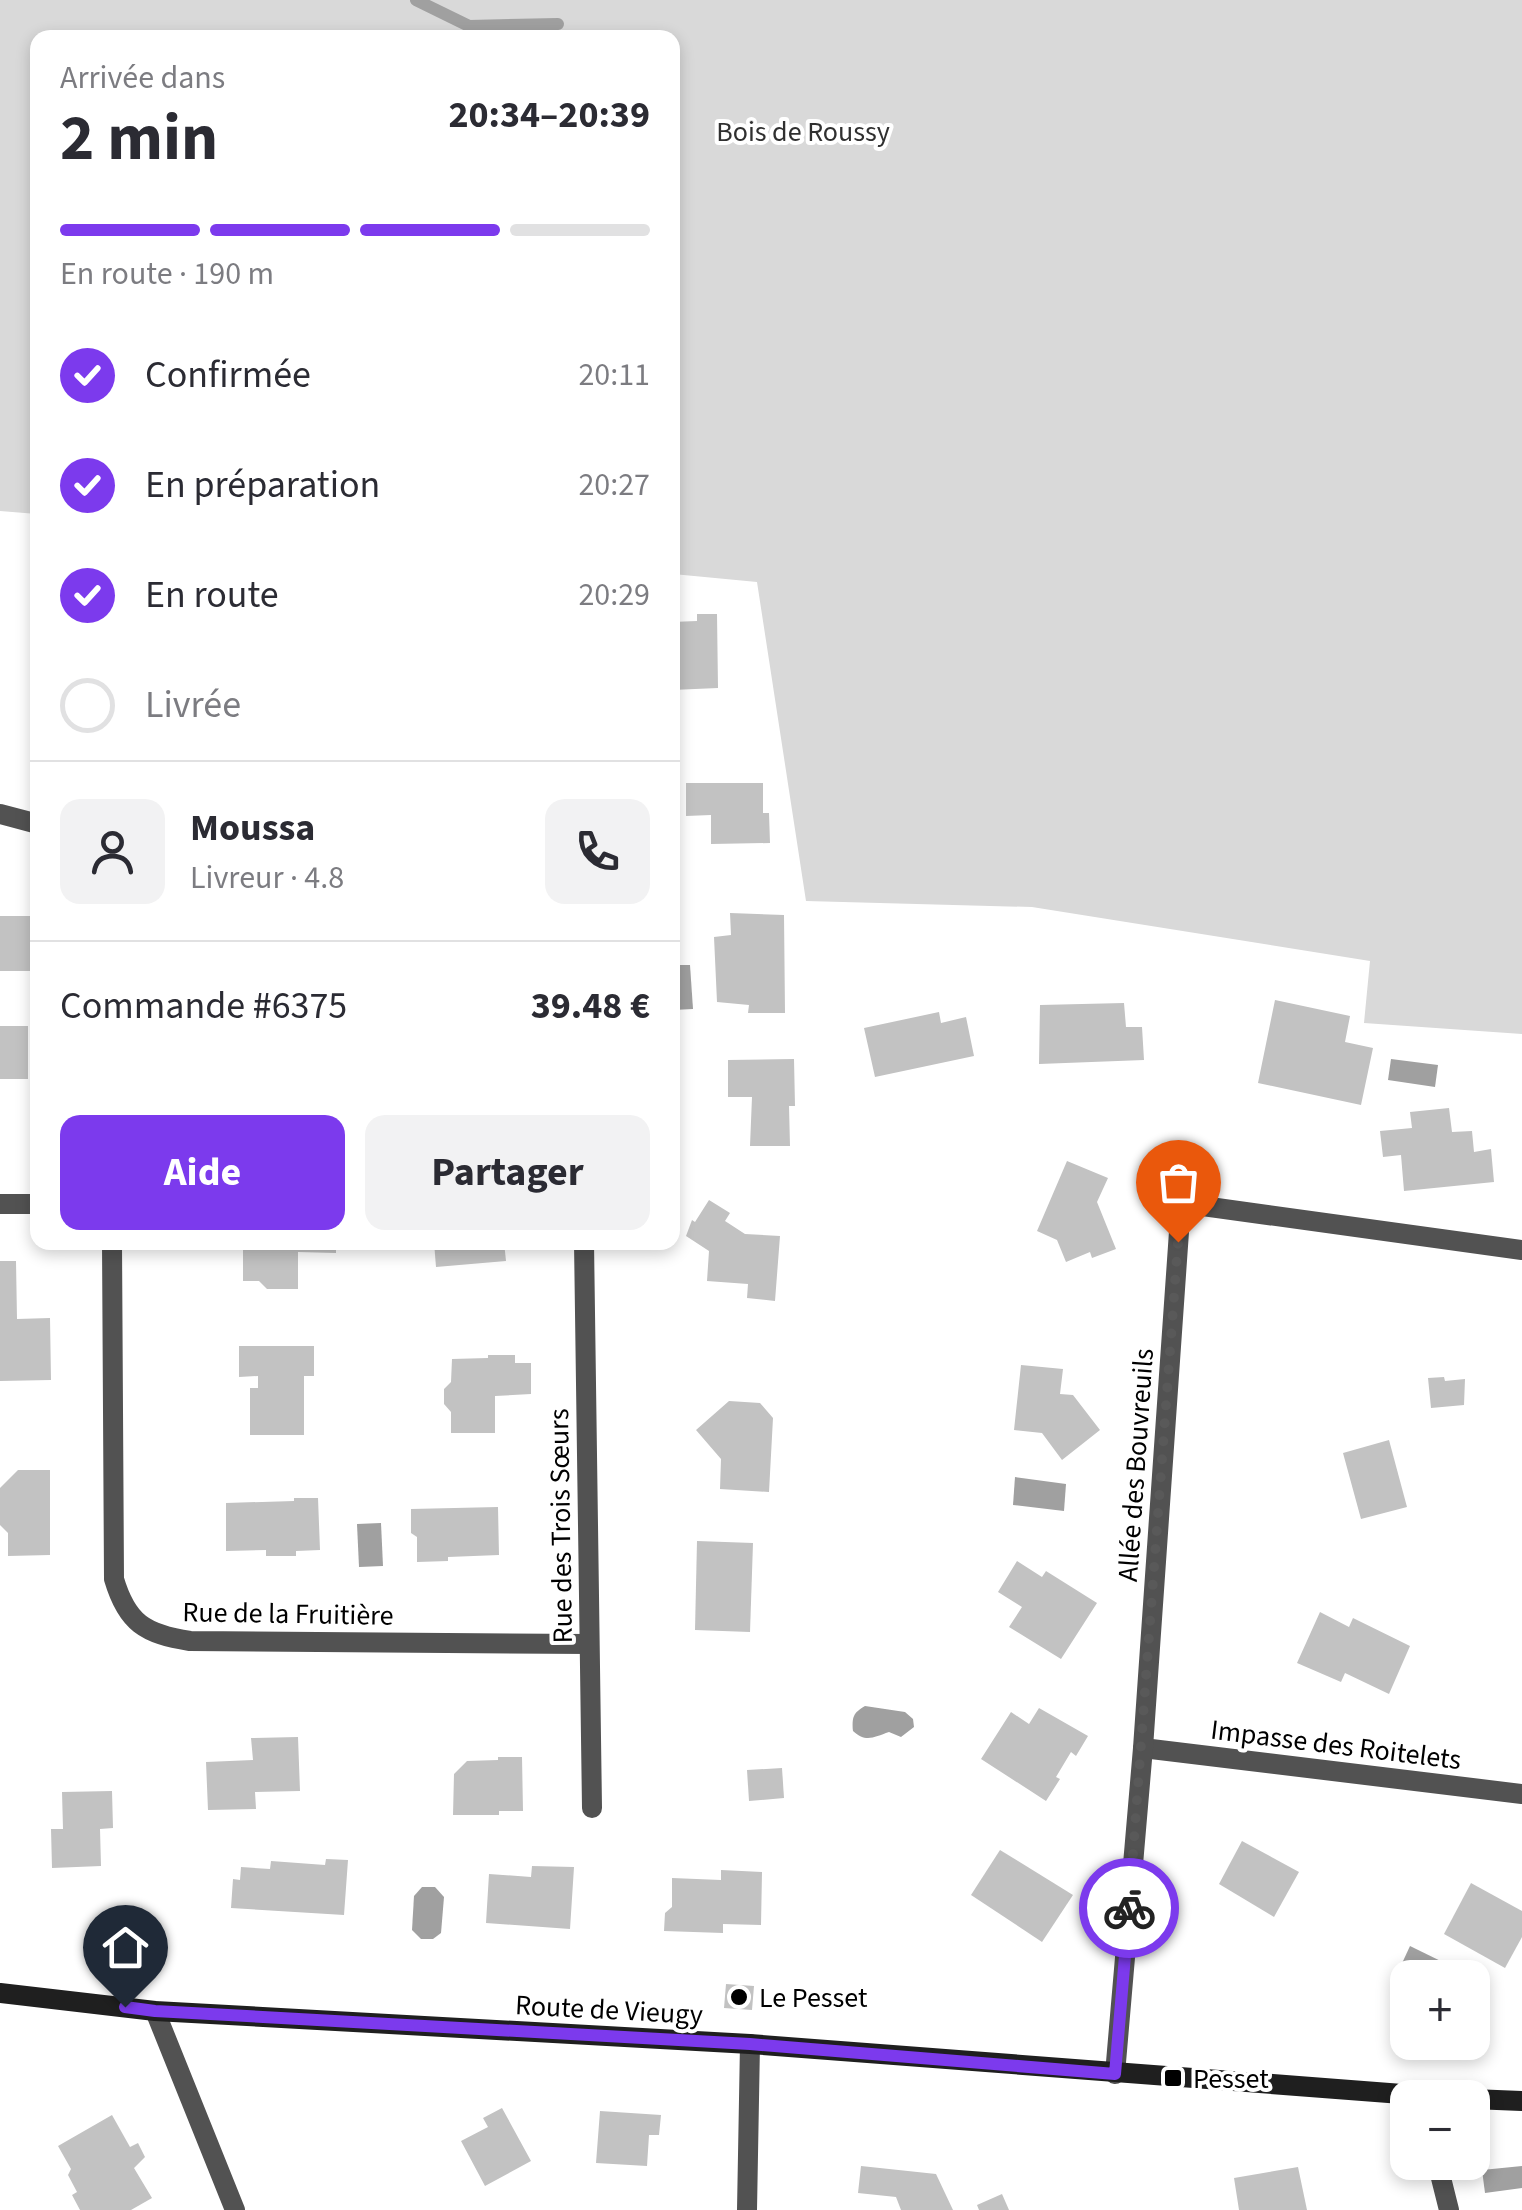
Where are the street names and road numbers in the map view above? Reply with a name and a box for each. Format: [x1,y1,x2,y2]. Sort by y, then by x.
street label: Allée des Bouvreuils [1108,1347,1164,1583]
street label: Rue des Trois Sœurs [539,1408,583,1644]
street label: Rue de la Fruitière [182,1592,394,1636]
street label: Impasse des Roitelets [1208,1710,1463,1780]
street label: Route de Vieugy [514,1985,704,2035]

